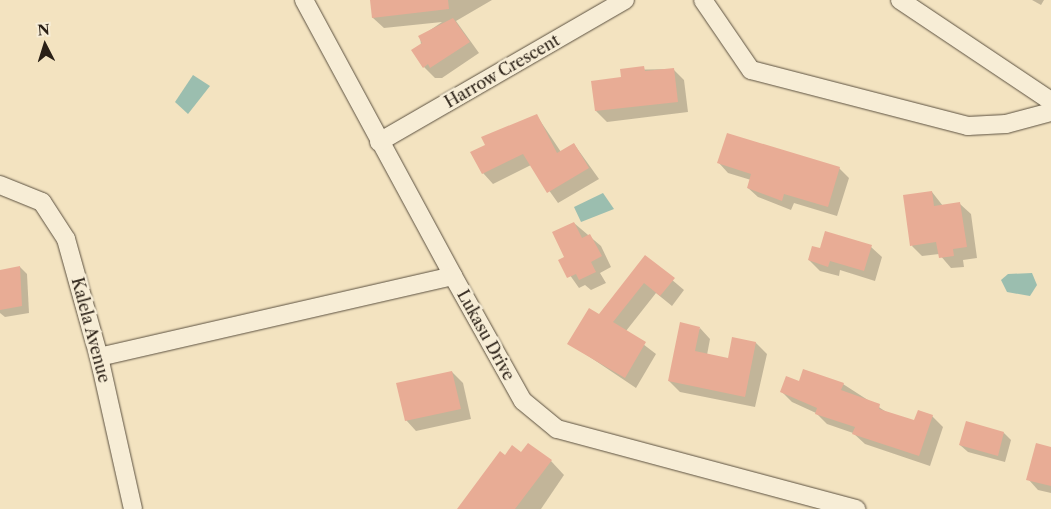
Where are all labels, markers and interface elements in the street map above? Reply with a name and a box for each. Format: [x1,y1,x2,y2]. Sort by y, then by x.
north arrow [20,20,70,70]
text: N [37,21,51,40]
street label: Harrow Crescent [441,30,563,112]
street label: Kalela Avenue [68,275,114,385]
street label: Lukasu Drive [453,286,519,384]

